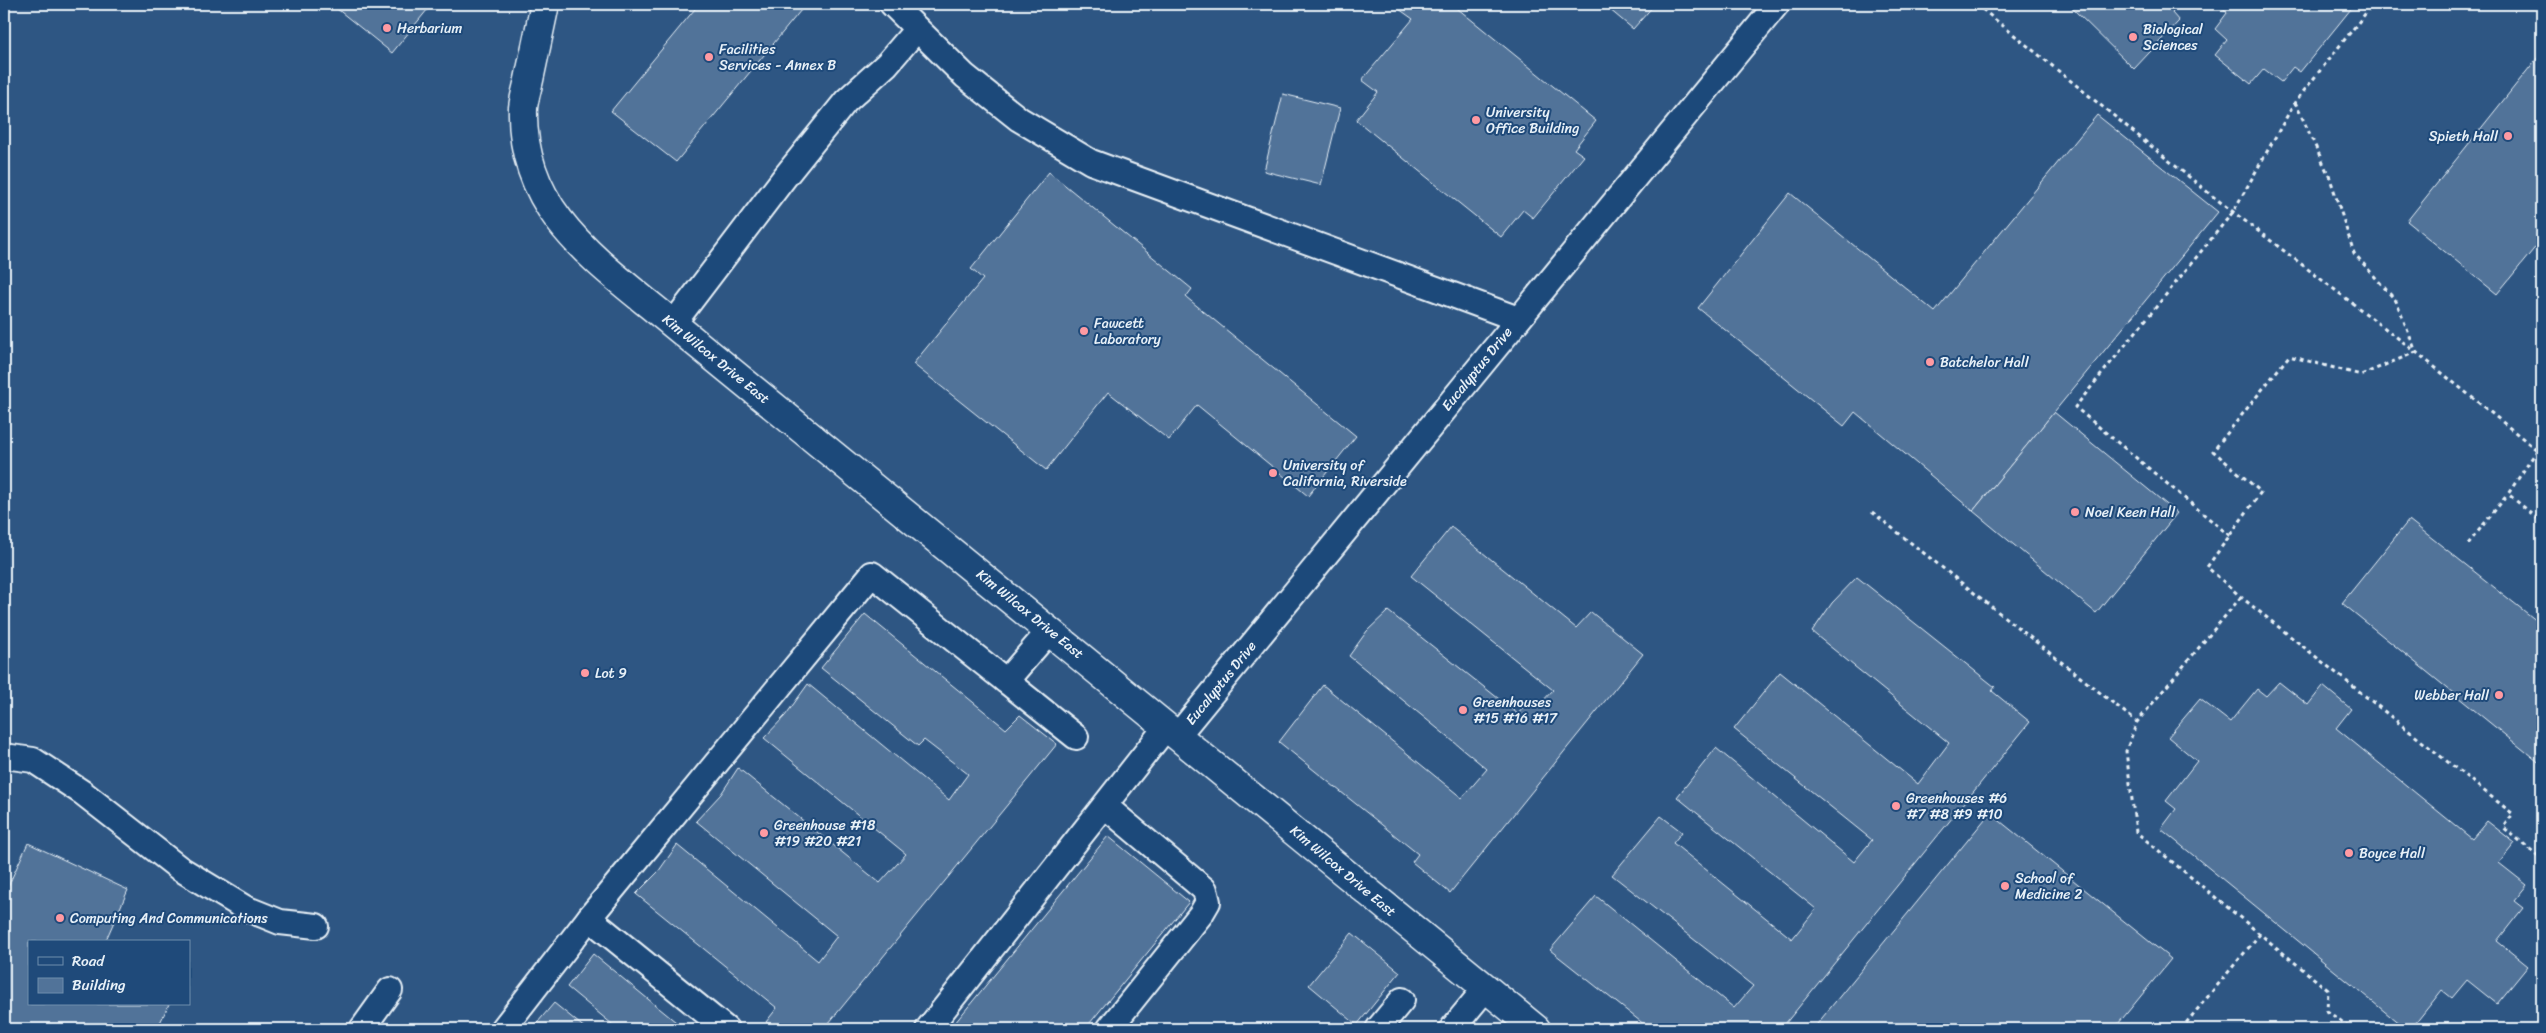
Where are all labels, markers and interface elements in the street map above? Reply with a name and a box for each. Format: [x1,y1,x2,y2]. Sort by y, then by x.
place label: Herbarium [397,16,462,41]
place label: Biological Sciences [2143,17,2204,58]
marker: Herbarium [381,22,393,34]
marker: Biological Sciences [2127,31,2139,43]
place label: Facilities Services - Annex B [719,37,836,78]
marker: Facilities Services - Annex B [703,51,715,63]
place label: University Office Building [1486,100,1579,141]
marker: University Office Building [1470,114,1482,126]
place label: Spieth Hall [2429,124,2499,149]
marker: Spieth Hall [2502,130,2514,142]
street label: Kim Wilcox Drive East [656,307,776,411]
place label: Fawcett Laboratory [1094,311,1162,352]
street label: Eucalyptus Drive [1435,321,1519,417]
marker: Fawcett Laboratory [1078,325,1090,337]
place label: Batchelor Hall [1940,350,2030,375]
marker: Batchelor Hall [1924,356,1936,368]
place label: University of California, Riverside [1283,453,1407,494]
marker: University of California, Riverside [1267,467,1279,479]
place label: Noel Keen Hall [2085,500,2176,525]
marker: Noel Keen Hall [2069,506,2081,518]
street label: Kim Wilcox Drive East [970,562,1090,666]
street label: Eucalyptus Drive [1179,635,1263,731]
place label: Lot 9 [595,661,627,686]
marker: Lot 9 [579,667,591,679]
place label: Webber Hall [2414,683,2490,708]
marker: Webber Hall [2493,689,2505,701]
place label: Greenhouses #15 #16 #17 [1473,690,1558,731]
marker: Greenhouses #15 #16 #17 [1457,704,1469,716]
place label: Greenhouses #6 #7 #8 #9 #10 [1906,786,2007,827]
marker: Greenhouses #6 #7 #8 #9 #10 [1890,800,1902,812]
place label: Greenhouse #18 #19 #20 #21 [774,813,876,854]
street label: Kim Wilcox Drive East [1284,819,1402,923]
marker: Greenhouse #18 #19 #20 #21 [758,827,770,839]
place label: Boyce Hall [2359,841,2426,866]
marker: Boyce Hall [2343,847,2355,859]
place label: School of Medicine 2 [2015,866,2082,907]
marker: School of Medicine 2 [1999,880,2011,892]
place label: Computing And Communications [70,906,268,931]
marker: Computing And Communications [54,912,66,924]
legend [28,940,190,1006]
text: Road [72,948,105,974]
text: Building [72,972,126,998]

